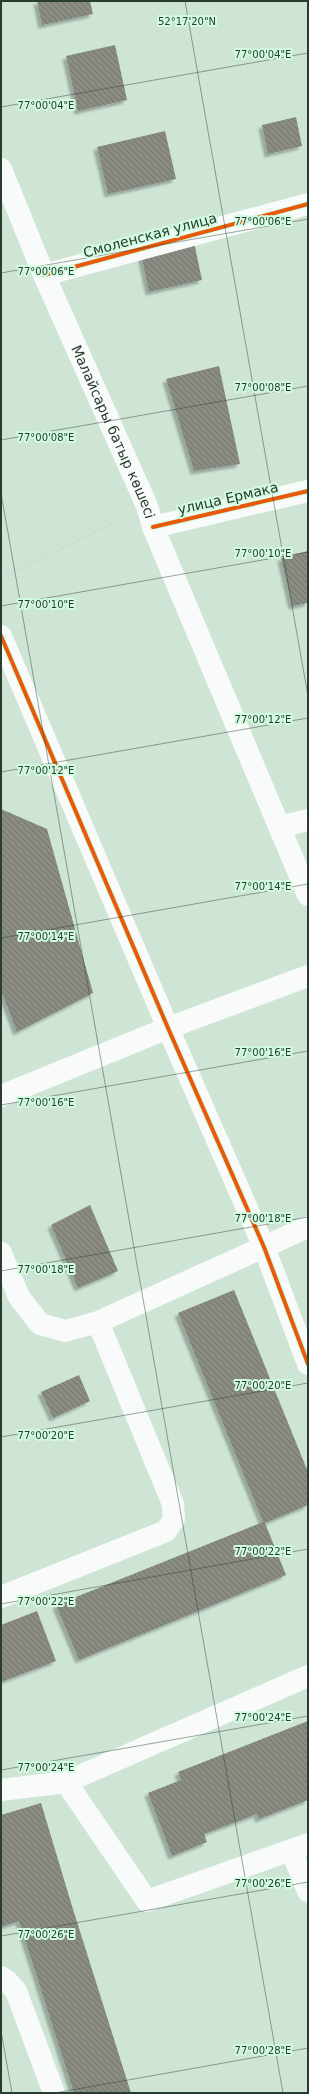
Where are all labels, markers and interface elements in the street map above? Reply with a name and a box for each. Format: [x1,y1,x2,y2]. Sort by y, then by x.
text: 52°17'20"N [158,16,216,27]
text: 77°00'04"E [235,49,291,60]
text: 77°00'04"E [18,100,74,111]
street label: Смоленская улица [81,209,219,261]
text: 77°00'06"E [235,216,291,227]
text: 77°00'06"E [18,266,74,277]
street label: Малайсары батыр көшесі [68,343,158,520]
text: 77°00'08"E [235,382,291,393]
text: 77°00'08"E [18,432,74,443]
street label: улица Ермака [176,479,280,517]
text: 77°00'10"E [235,548,291,559]
text: 77°00'10"E [18,599,74,610]
text: 77°00'12"E [235,714,291,725]
text: 77°00'12"E [18,765,74,776]
text: 77°00'14"E [235,881,291,892]
text: 77°00'14"E [18,931,74,942]
text: 77°00'16"E [235,1047,291,1058]
text: 77°00'16"E [18,1097,74,1108]
text: 77°00'18"E [235,1213,291,1224]
text: 77°00'18"E [18,1264,74,1275]
text: 77°00'20"E [235,1380,291,1391]
text: 77°00'20"E [18,1430,74,1441]
text: 77°00'22"E [235,1546,291,1557]
text: 77°00'22"E [18,1596,74,1607]
text: 77°00'24"E [235,1712,291,1723]
text: 77°00'24"E [18,1762,74,1773]
text: 77°00'26"E [235,1878,291,1889]
text: 77°00'26"E [18,1929,74,1940]
text: 77°00'28"E [235,2045,291,2056]

